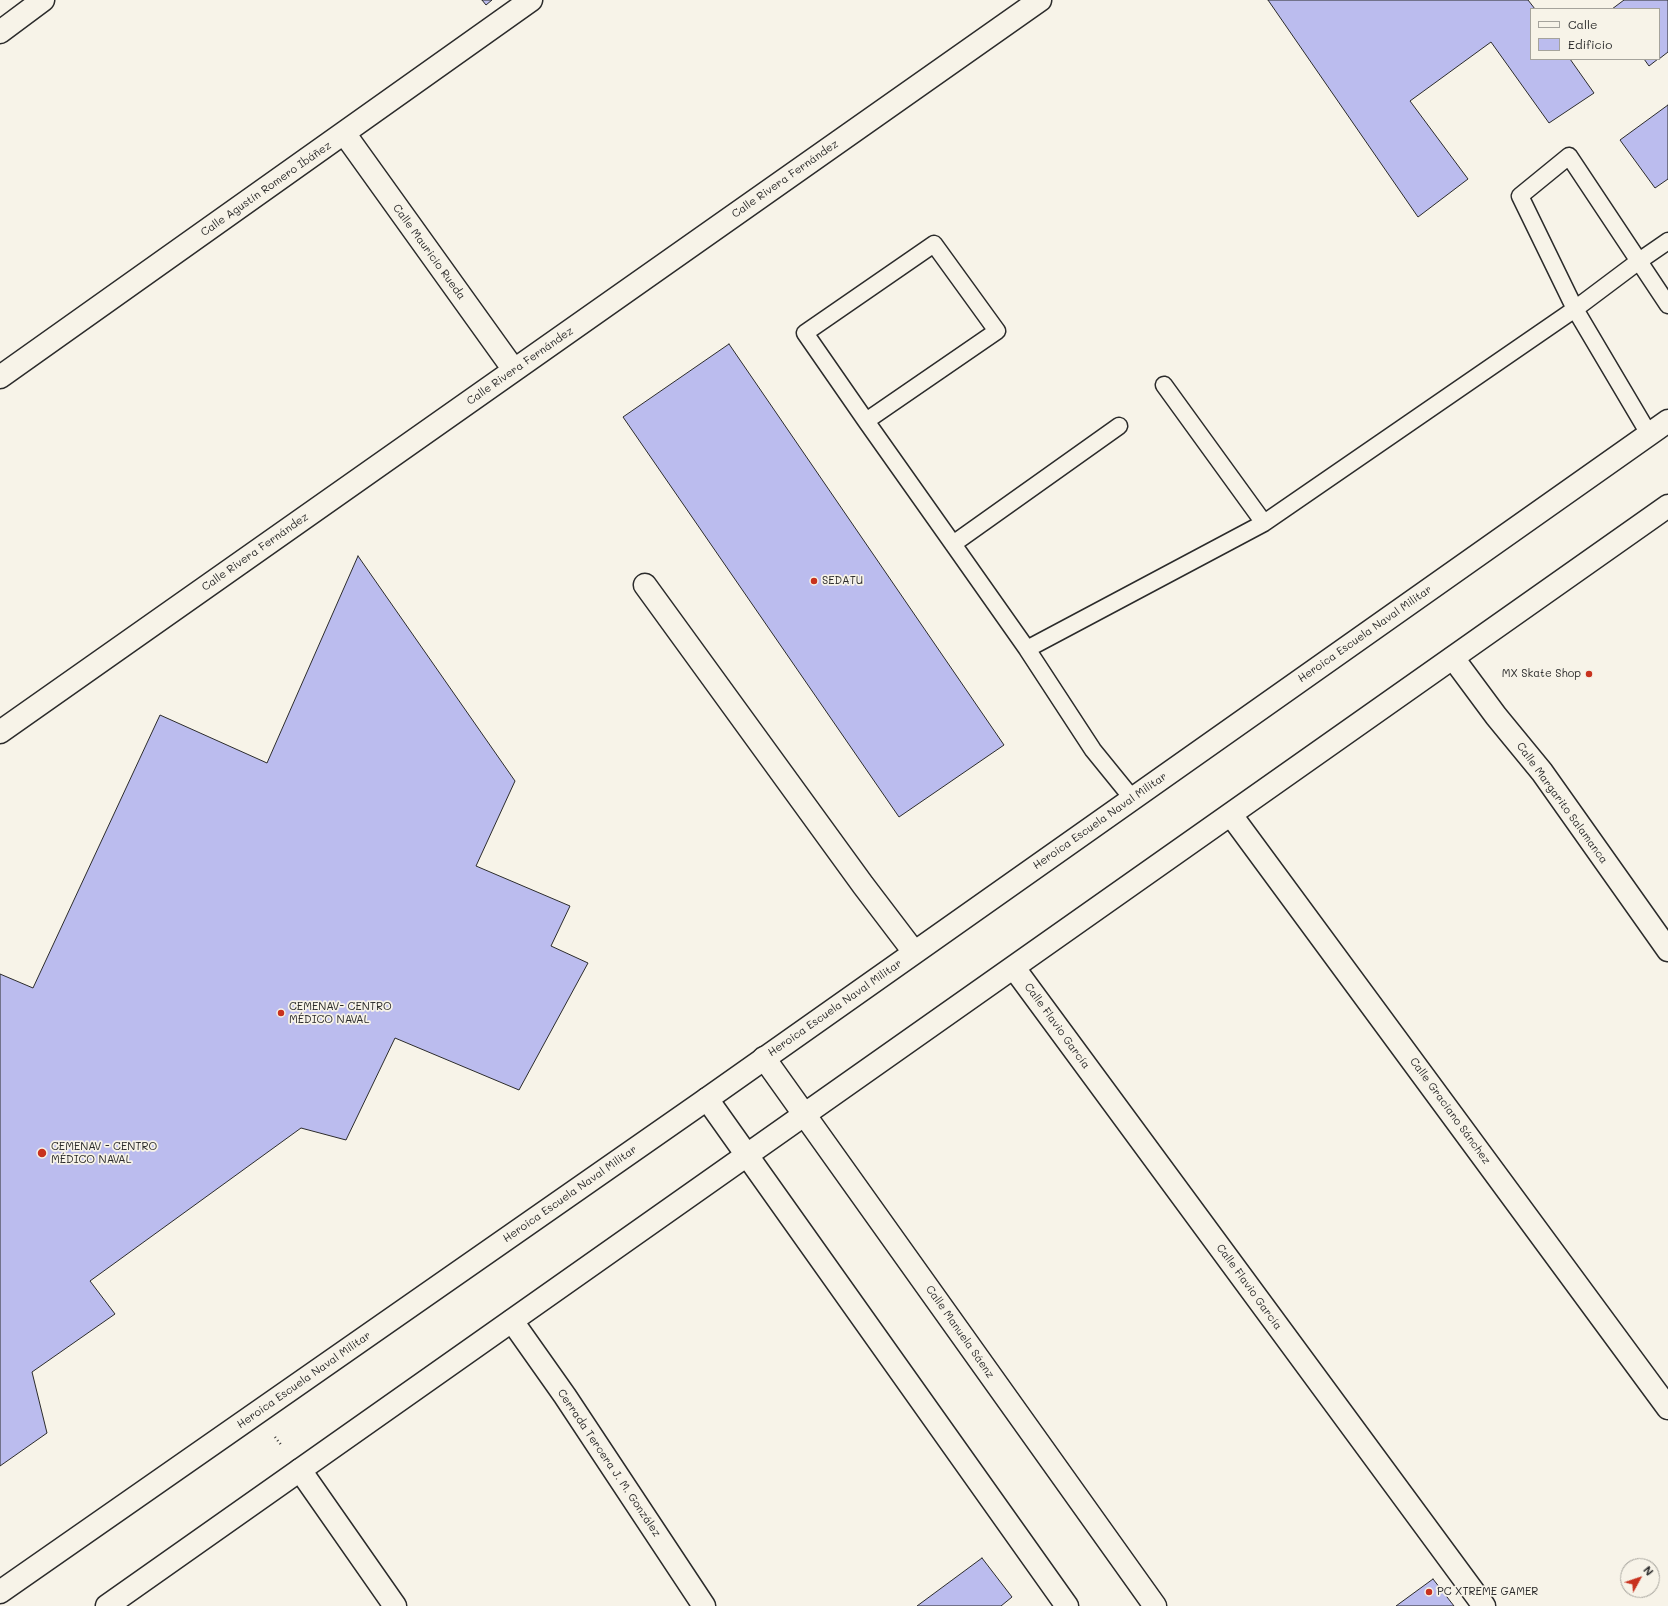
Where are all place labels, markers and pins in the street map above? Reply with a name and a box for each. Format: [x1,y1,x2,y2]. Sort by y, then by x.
place label: SEDATU [822,574,863,588]
marker: SEDATU [809,576,819,586]
place label: MX Skate Shop [1502,667,1581,681]
marker: MX Skate Shop [1584,669,1594,679]
place label: CEMENAV- CENTRO MÉDICO NAVAL [289,1000,392,1026]
marker: CEMENAV- CENTRO MÉDICO NAVAL [276,1008,286,1018]
place label: CEMENAV - CENTRO MÉDICO NAVAL [51,1140,157,1166]
marker: CEMENAV - CENTRO MÉDICO NAVAL [36,1147,48,1159]
place label: PC XTREME GAMER [1437,1585,1538,1599]
marker: PC XTREME GAMER [1424,1587,1434,1597]

